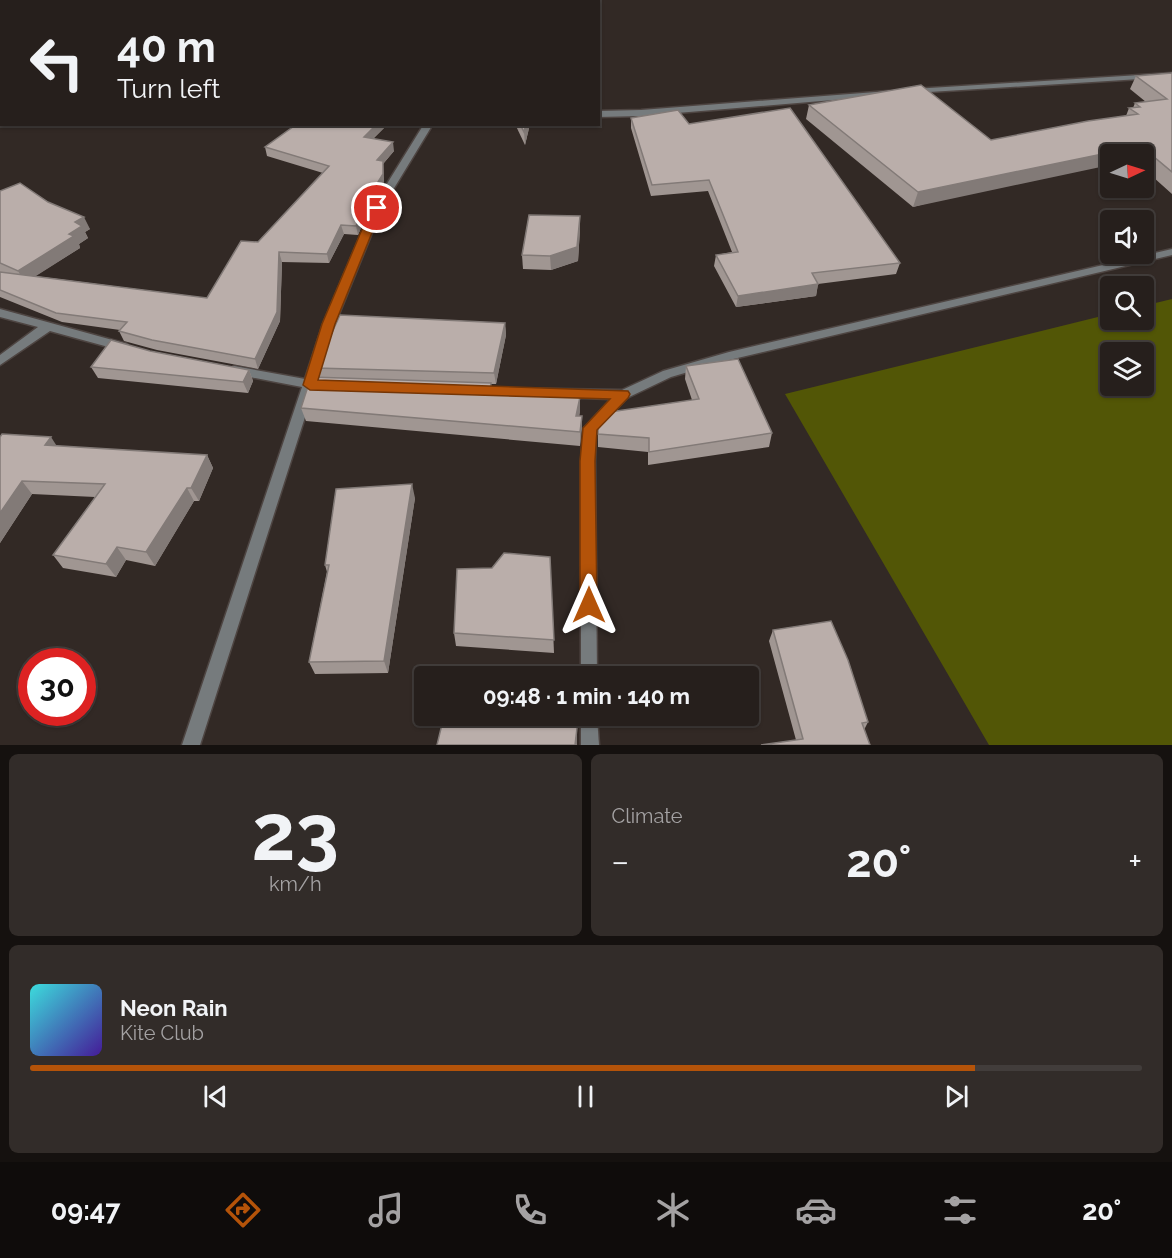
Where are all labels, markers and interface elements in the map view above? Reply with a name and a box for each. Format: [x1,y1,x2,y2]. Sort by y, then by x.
text: 40 m [117,23,216,72]
icon: left [18,24,96,102]
text: Turn left [117,73,220,104]
north arrow [1100,144,1154,198]
map controls [1100,144,1154,396]
pin [351,182,402,233]
icon: arrive [360,191,393,224]
button: sound [1100,210,1154,264]
button: search [1100,276,1154,330]
button: layers [1100,342,1154,396]
position arrow [557,573,621,637]
speed limit sign: 30 [18,648,96,726]
text: 09:48 · 1 min · 140 m [483,683,690,709]
text: 23 [251,787,339,878]
text: Climate [612,804,683,828]
text: 20° [846,835,911,888]
text: − [612,842,629,881]
text: + [1128,842,1142,881]
text: km/h [269,872,322,896]
text: Neon Rain [120,995,228,1021]
text: Kite Club [120,1021,204,1045]
icon: previous [199,1080,232,1113]
icon: pause [569,1080,602,1113]
icon: next [940,1080,973,1113]
icon: directions [222,1189,264,1231]
icon: music [365,1189,407,1231]
icon: phone [509,1189,551,1231]
icon: climate [652,1189,694,1231]
icon: car [795,1189,837,1231]
icon: filters [939,1189,981,1231]
text: 09:47 [51,1195,120,1226]
text: 20° [1082,1195,1121,1226]

